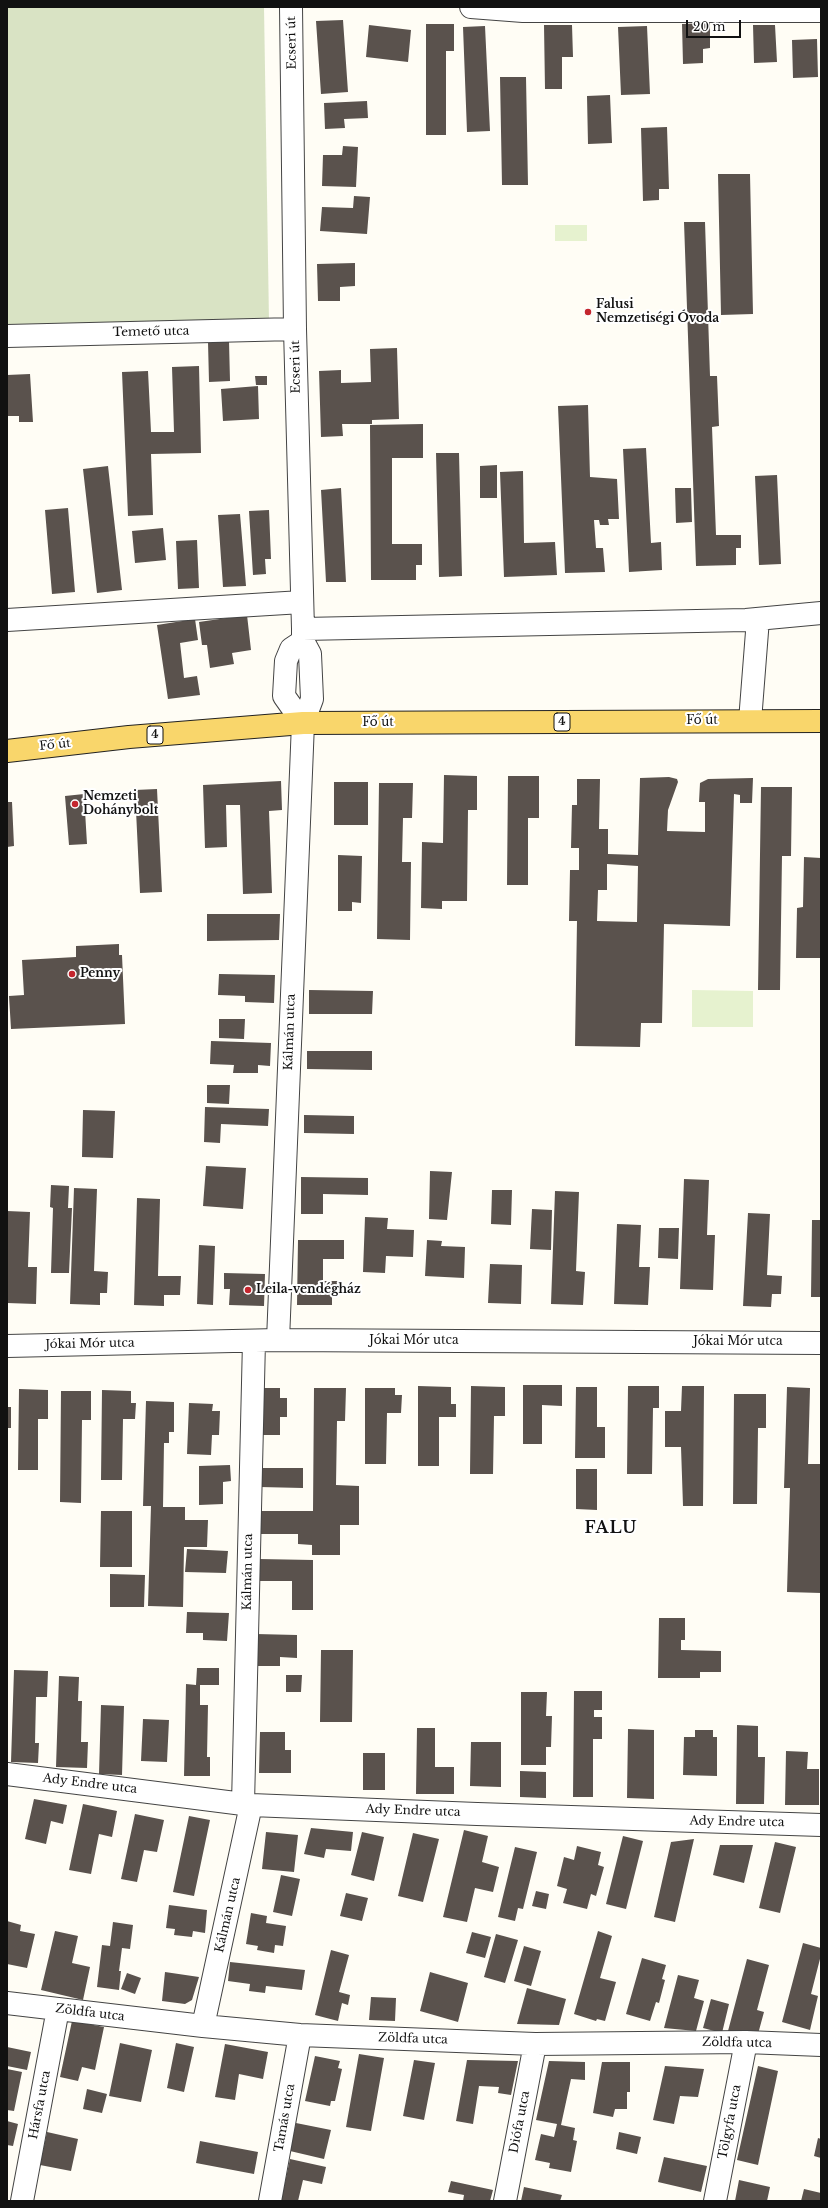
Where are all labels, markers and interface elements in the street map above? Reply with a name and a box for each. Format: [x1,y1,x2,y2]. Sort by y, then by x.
scale bar [688,12,743,38]
street label: Ecseri út [284,16,300,70]
text: 20 m [693,19,725,34]
place label: Falusi Nemzetiségi Óvoda [596,298,719,326]
marker: Falusi Nemzetiségi Óvoda [583,307,593,317]
street label: Temető utca [113,324,189,340]
street label: Ecseri út [288,340,304,394]
road number: 4 [554,713,570,731]
street label: Fő út [686,714,718,728]
street label: Fő út [362,716,394,730]
road number: 4 [147,726,163,744]
street label: Fő út [39,736,71,754]
place label: Nemzeti Dohánybolt [83,790,158,818]
marker: Nemzeti Dohánybolt [70,799,80,809]
place label: Penny [80,967,120,981]
marker: Penny [67,969,77,979]
street label: Kálmán utca [281,993,299,1071]
place label: Leila-vendégház [256,1283,361,1297]
marker: Leila-vendégház [243,1285,253,1295]
street label: Jókai Mór utca [369,1334,459,1348]
street label: Jókai Mór utca [693,1335,783,1349]
street label: Jókai Mór utca [45,1336,135,1352]
district label: FALU [585,1518,637,1538]
street label: Kálmán utca [240,1533,256,1611]
street label: Ady Endre utca [42,1771,138,1797]
street label: Ady Endre utca [365,1802,461,1820]
street label: Ady Endre utca [689,1814,785,1830]
street label: Kálmán utca [212,1876,244,1954]
street label: Zöldfa utca [54,2002,126,2024]
street label: Zöldfa utca [378,2031,448,2047]
street label: Zöldfa utca [702,2035,772,2051]
street label: Hársfa utca [26,2069,54,2141]
street label: Tamás utca [272,2083,298,2153]
street label: Tölgyfa utca [716,2084,744,2160]
street label: Diófa utca [507,2090,533,2154]

